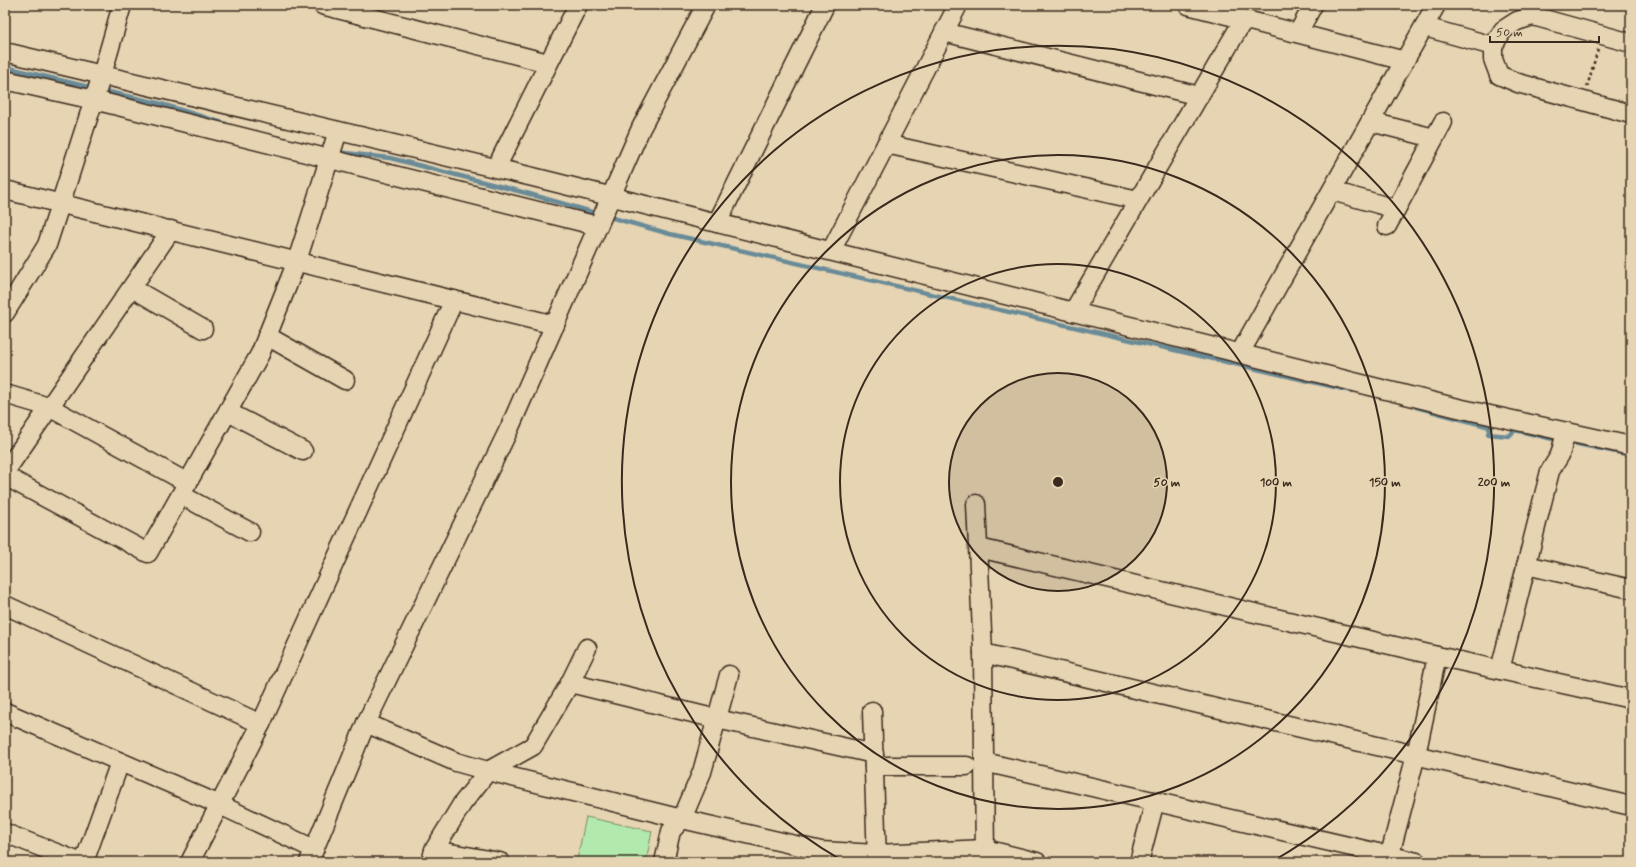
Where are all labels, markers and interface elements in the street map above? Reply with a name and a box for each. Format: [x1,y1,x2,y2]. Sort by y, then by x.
scale bar [1490,18,1599,44]
text: 50 m [1496,25,1523,41]
centre of rings [1051,475,1065,489]
text: 50 m [1154,475,1181,491]
text: 100 m [1260,475,1293,491]
text: 150 m [1369,475,1401,491]
text: 200 m [1478,475,1511,491]

